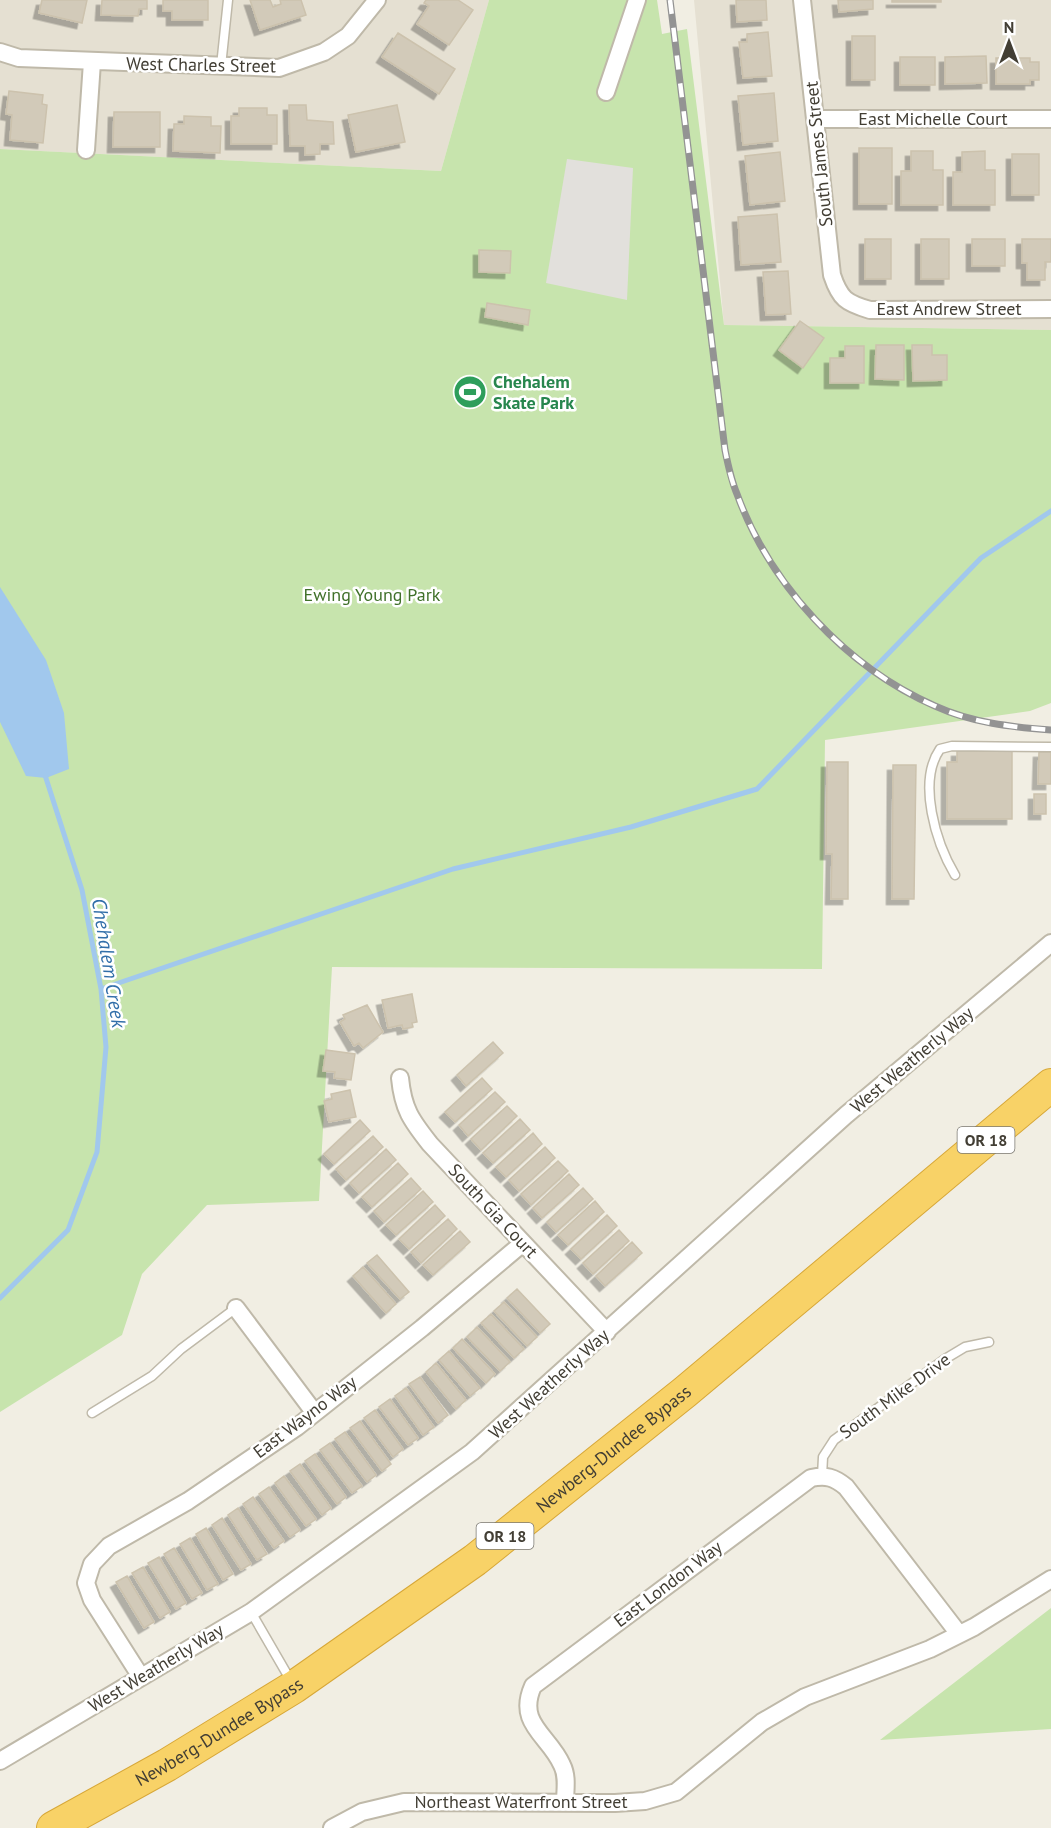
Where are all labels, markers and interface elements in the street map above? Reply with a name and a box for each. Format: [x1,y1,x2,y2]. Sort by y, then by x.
north arrow [979,12,1039,72]
text: N [1004,17,1014,37]
street label: West Charles Street [126,52,276,77]
street label: South James Street [799,80,838,228]
street label: East Michelle Court [858,107,1008,130]
street label: East Andrew Street [876,297,1022,320]
place label: Chehalem Skate Park [493,370,574,414]
sports icon: Chehalem Skate Park [452,374,488,410]
park label: Ewing Young Park [304,583,441,606]
water label: Chehalem Creek [86,896,132,1031]
street label: West Weatherly Way [845,1001,978,1118]
road number: OR 18 [958,1127,1014,1153]
street label: South Gia Court [444,1159,543,1263]
street label: West Weatherly Way [484,1323,614,1444]
street label: South Mike Drive [835,1348,955,1444]
street label: East Wayno Way [248,1370,361,1463]
street label: Newberg-Dundee Bypass [531,1380,696,1518]
road number: OR 18 [476,1523,534,1549]
street label: East London Way [609,1535,727,1632]
street label: West Weatherly Way [84,1618,228,1717]
street label: Newberg-Dundee Bypass [131,1672,308,1791]
street label: Northeast Waterfront Street [414,1790,628,1813]

